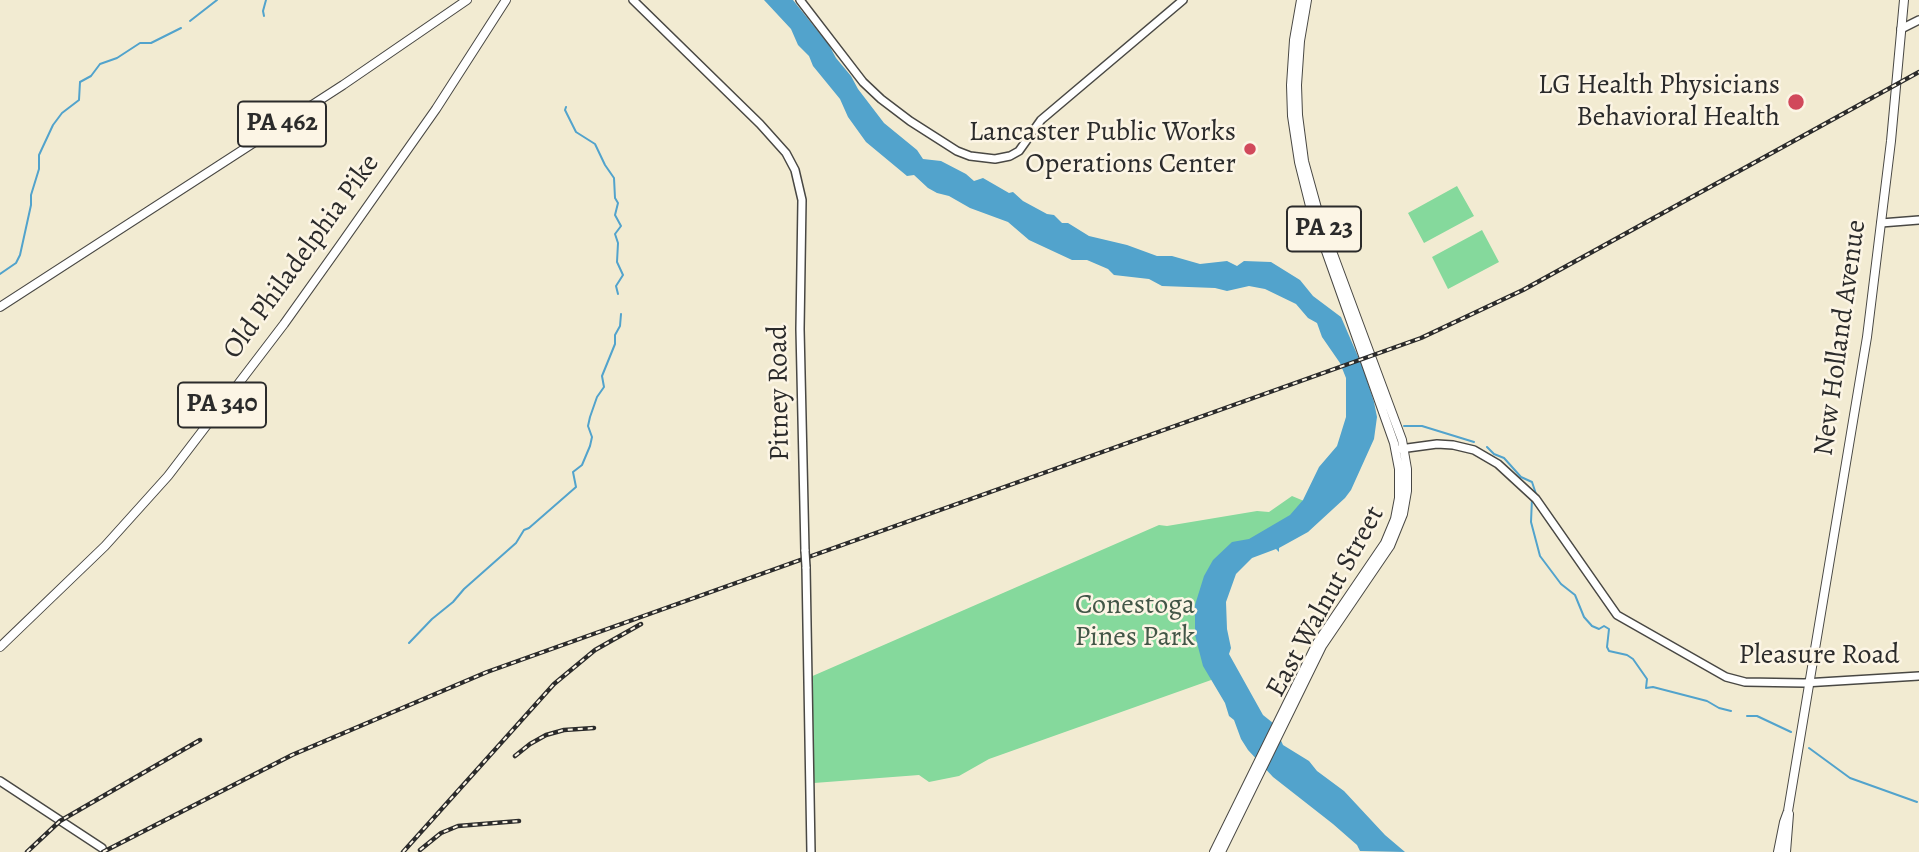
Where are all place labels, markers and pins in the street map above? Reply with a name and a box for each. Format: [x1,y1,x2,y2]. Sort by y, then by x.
place label: LG Health Physicians Behavioral Health [1538,69,1780,135]
marker: LG Health Physicians Behavioral Health [1786,92,1806,112]
place label: Lancaster Public Works Operations Center [969,116,1236,182]
marker: Lancaster Public Works Operations Center [1242,141,1258,157]

